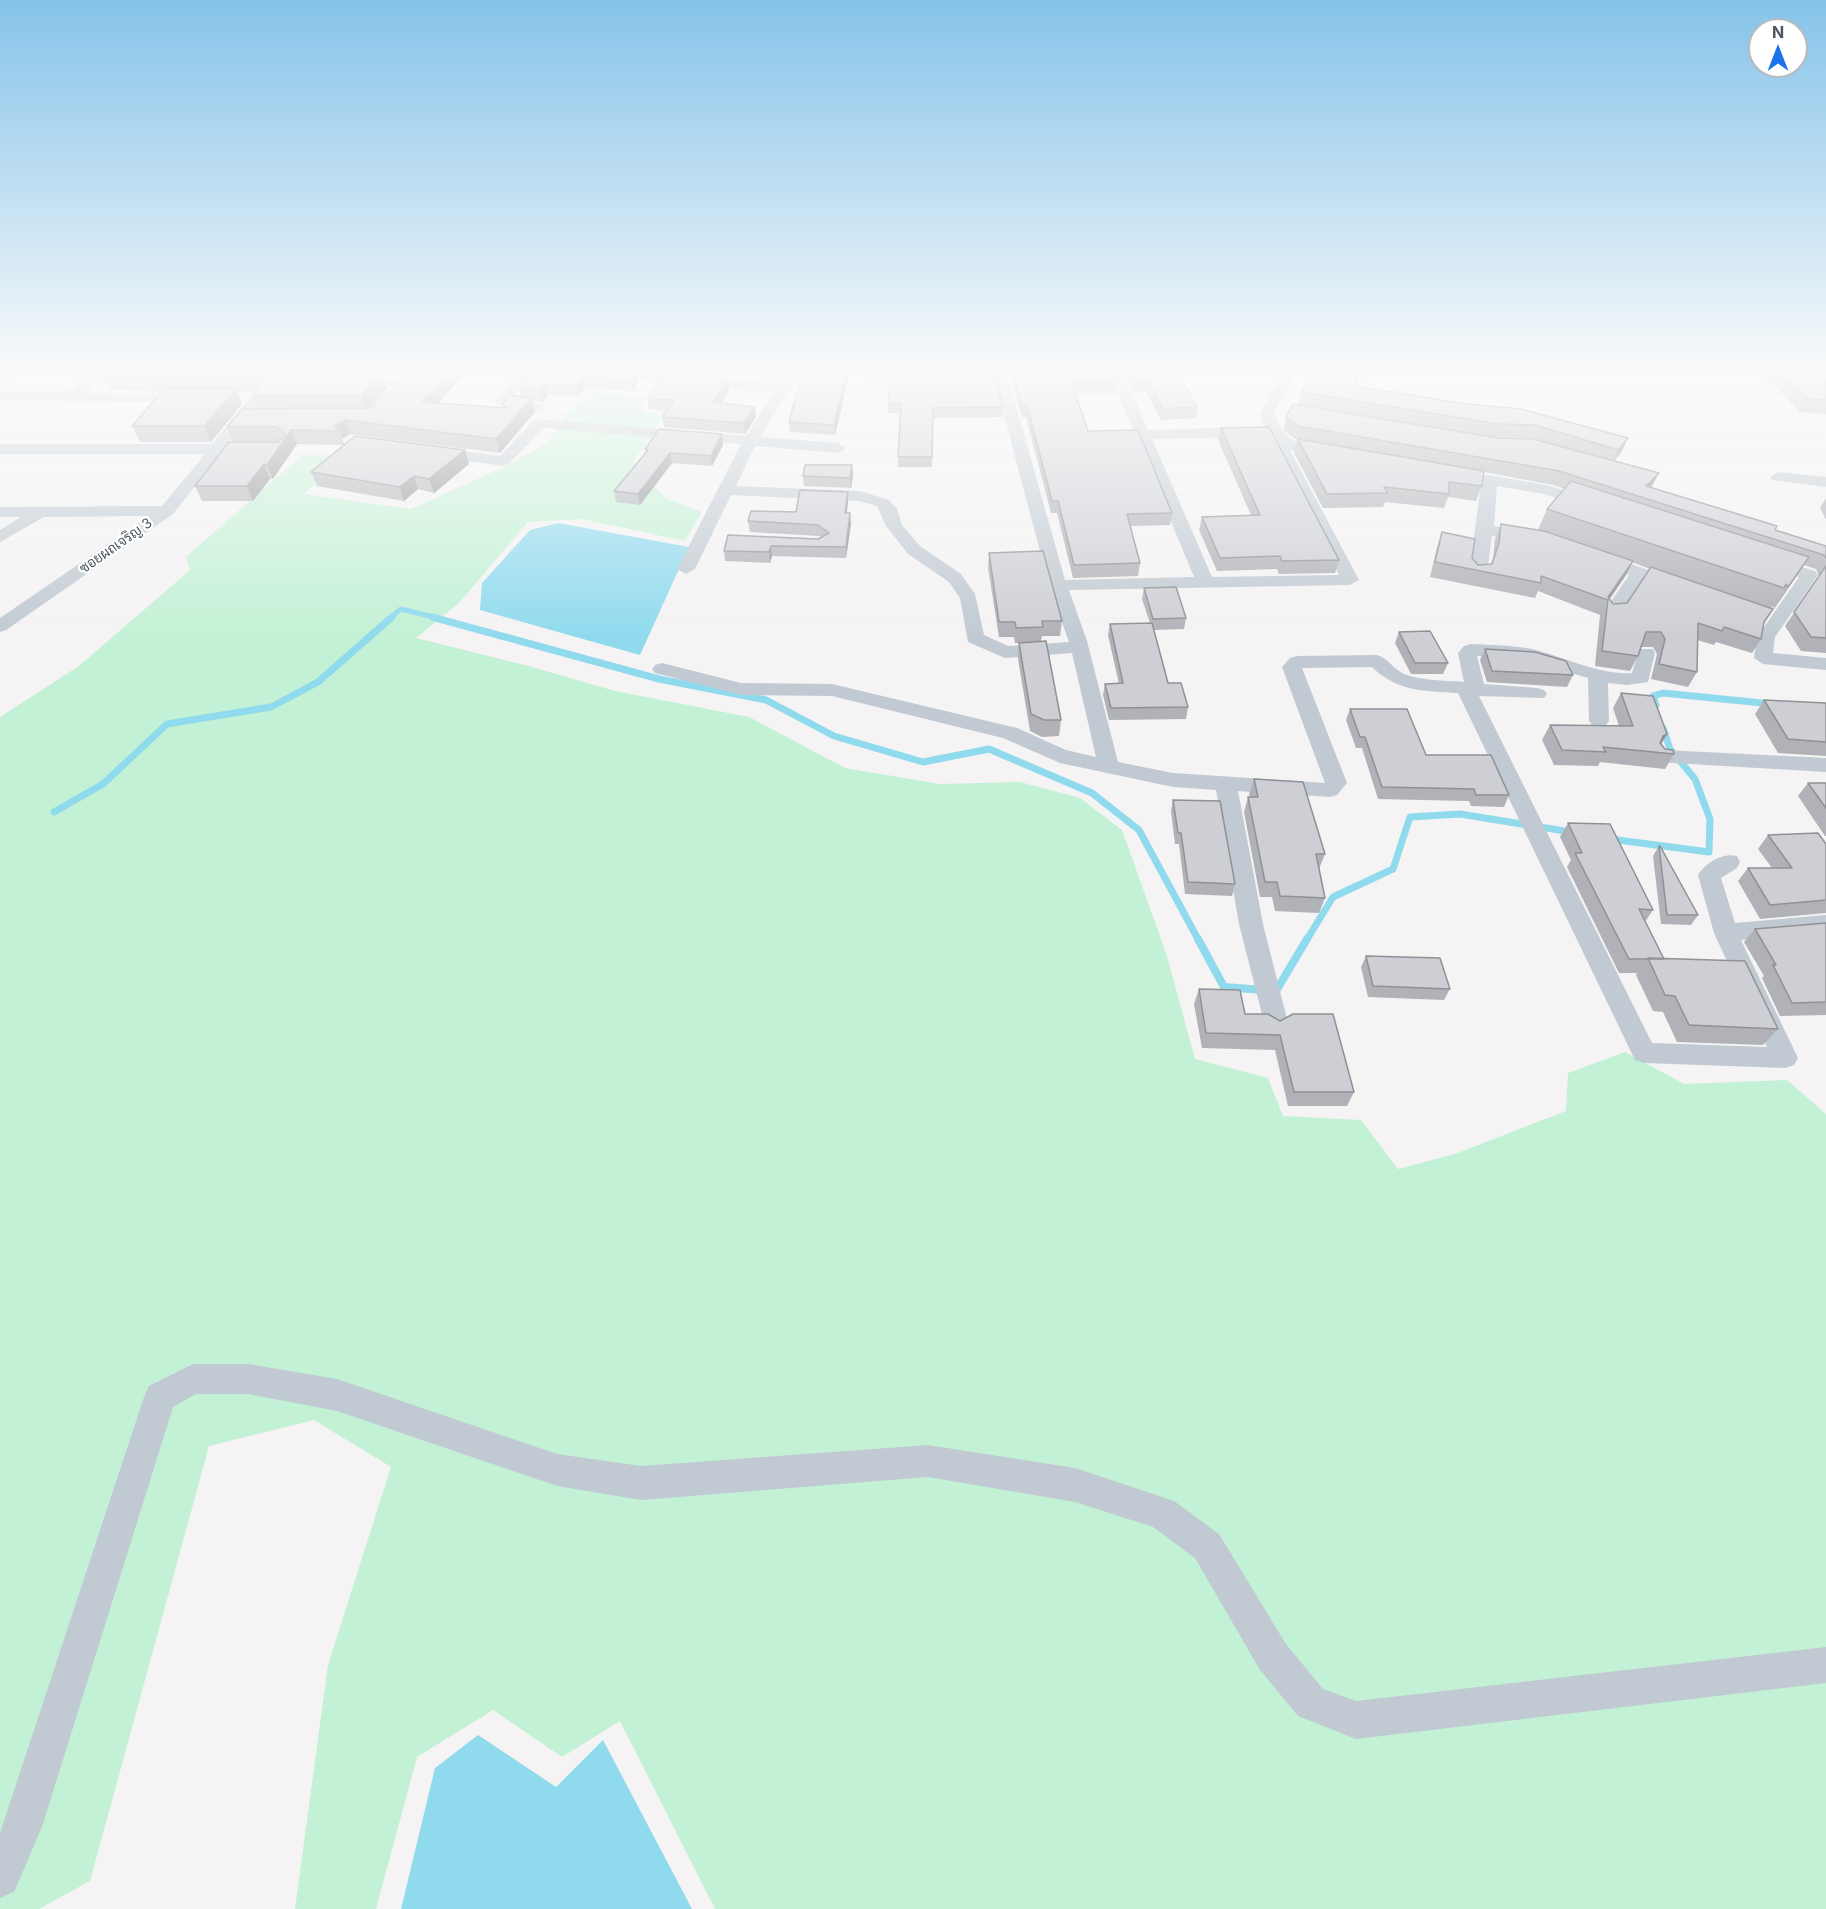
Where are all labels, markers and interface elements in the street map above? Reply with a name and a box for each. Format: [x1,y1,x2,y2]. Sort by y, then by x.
north arrow [1748,18,1808,78]
text: N [1772,22,1784,42]
street label: ซอยผถเจริญ 3 [76,515,156,577]

